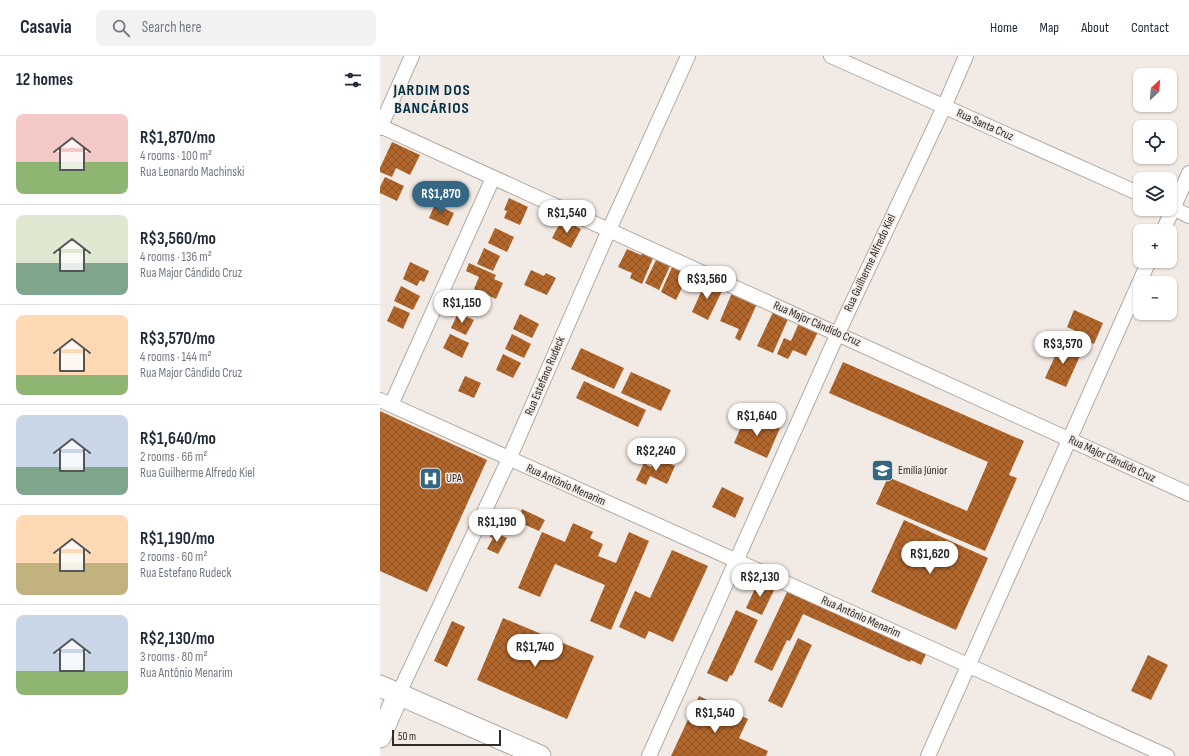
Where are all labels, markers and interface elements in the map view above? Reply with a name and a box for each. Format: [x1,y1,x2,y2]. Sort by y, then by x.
search box [96,10,376,46]
text: Casavia [20,16,72,39]
icon: search [110,17,132,39]
text: Search here [142,18,202,37]
text: Home [990,19,1018,36]
text: Map [1040,19,1059,36]
text: About [1081,19,1109,36]
text: Contact [1131,19,1169,36]
north arrow [1133,68,1177,112]
map controls [1133,68,1177,320]
icon: filters [342,69,364,91]
text: 12 homes [16,70,73,90]
district label: JARDIM DOS BANCÁRIOS [392,81,471,118]
street label: Rua Santa Cruz [954,106,1016,144]
button: locate [1133,120,1177,164]
text: R$1,870/mo [140,128,215,148]
icon: home [48,130,96,178]
text: 4 rooms · 100 m² [140,148,212,164]
text: Rua Leonardo Machinski [140,164,244,180]
button: layers [1133,172,1177,216]
pin: R$1,870 [404,181,478,215]
text: R$1,870 [421,186,461,202]
pin: R$1,540 [530,200,604,234]
text: R$1,540 [547,205,587,221]
street label: Rua Guilherme Alfredo Kiel [841,212,899,314]
button: + [1133,224,1177,268]
text: R$3,560/mo [140,229,216,249]
icon: home [48,231,96,279]
text: 4 rooms · 136 m² [140,249,212,265]
text: Rua Major Cândido Cruz [140,265,242,281]
pin: R$3,560 [670,266,744,300]
text: R$3,560 [687,271,727,287]
button: − [1133,276,1177,320]
pin: R$1,150 [425,290,499,324]
text: R$1,150 [443,295,481,311]
street label: Rua Major Cândido Cruz [771,298,864,350]
text: R$3,570/mo [140,329,215,349]
icon: home [48,331,96,379]
pin: R$3,570 [1026,331,1100,365]
street label: Rua Estefano Rudeck [522,334,569,418]
text: R$3,570 [1043,336,1083,352]
text: 4 rooms · 144 m² [140,349,211,365]
text: Rua Major Cândido Cruz [140,365,242,381]
pin: R$1,640 [720,403,794,437]
text: R$1,640 [737,408,777,424]
text: R$1,640/mo [140,429,216,449]
icon: home [48,431,96,479]
street label: Rua Major Cândido Cruz [1066,432,1159,486]
pin: R$2,240 [619,438,693,472]
text: R$2,240 [636,443,676,459]
text: 2 rooms · 66 m² [140,449,207,465]
school or university icon: Emília Júnior [869,457,895,483]
street label: Rua Antônio Menarim [524,461,608,509]
place label: Emília Júnior [898,463,948,478]
text: Rua Guilherme Alfredo Kiel [140,465,255,481]
hospital icon: UPA [417,465,443,491]
place label: UPA [446,471,463,486]
pin: R$1,190 [460,509,534,543]
text: R$1,190 [478,514,516,530]
text: R$1,190/mo [140,529,215,549]
icon: home [48,531,96,579]
pin: R$1,620 [893,541,967,575]
text: R$1,620 [910,546,950,562]
text: 2 rooms · 60 m² [140,549,207,565]
pin: R$2,130 [723,564,797,598]
text: Rua Estefano Rudeck [140,565,232,581]
text: R$2,130 [741,569,779,585]
street label: Rua Antônio Menarim [819,593,903,641]
text: R$2,130/mo [140,629,215,649]
icon: home [48,631,96,679]
pin: R$1,740 [498,634,572,668]
text: R$1,740 [516,639,554,655]
text: 3 rooms · 80 m² [140,649,208,665]
text: Rua Antônio Menarim [140,665,233,681]
pin: R$1,540 [678,700,752,734]
text: R$1,540 [695,705,735,721]
scale bar [392,728,501,747]
text: 50 m [398,730,416,743]

